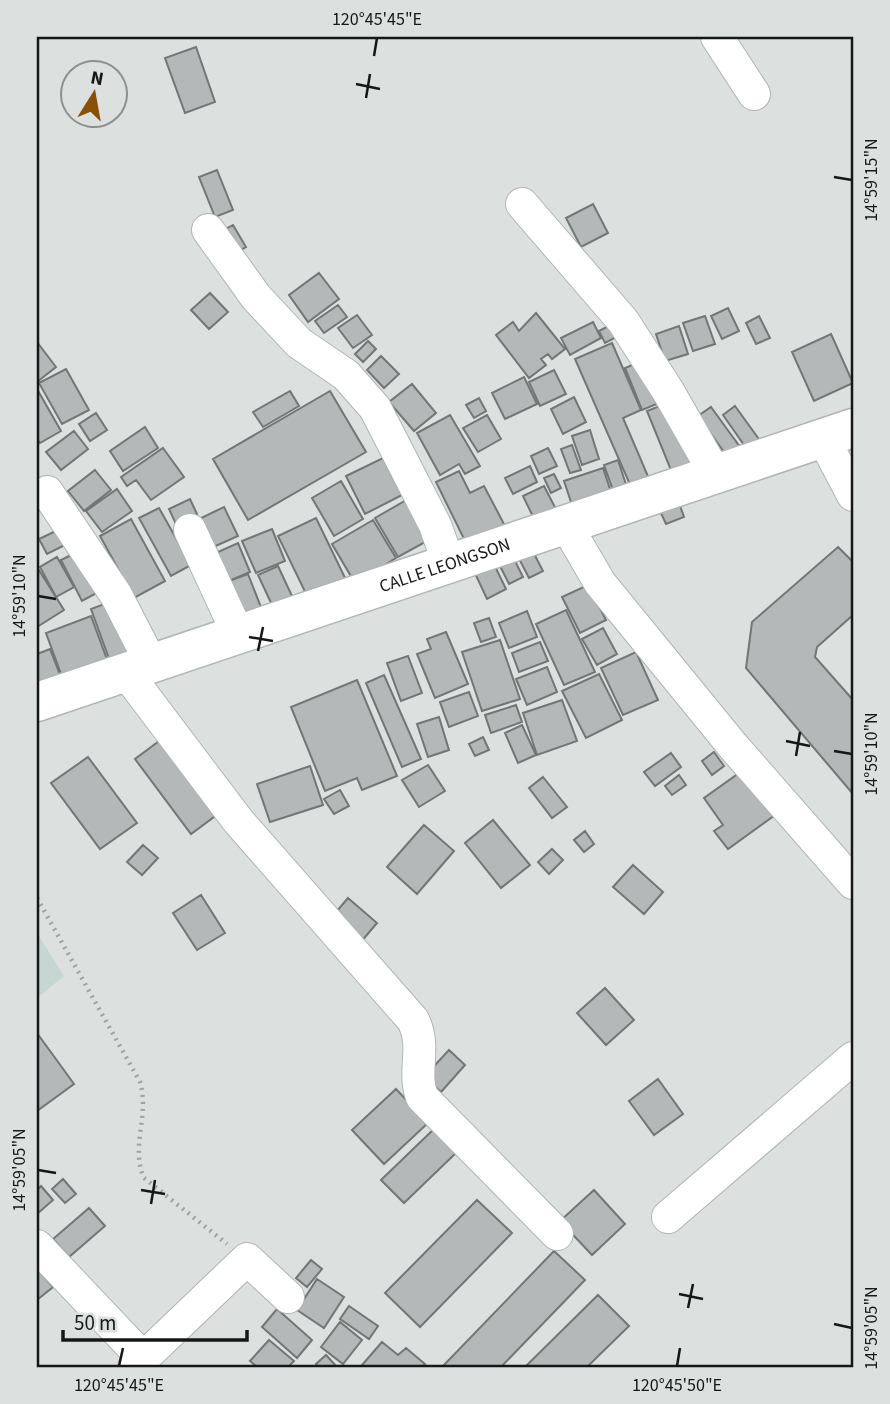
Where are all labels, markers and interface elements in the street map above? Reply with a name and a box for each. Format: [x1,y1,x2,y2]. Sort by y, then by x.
text: 120°45'45"E [332,7,422,32]
north arrow [60,60,130,130]
text: N [88,64,106,93]
text: 14°59'15"N [859,138,884,222]
street label: CALLE LEONGSON [376,532,514,599]
text: 14°59'10"N [7,554,32,638]
text: 14°59'10"N [859,712,884,796]
text: 14°59'05"N [7,1128,32,1212]
text: 14°59'05"N [859,1286,884,1370]
scale bar [63,1299,247,1343]
text: 50 m [74,1308,116,1338]
text: 120°45'45"E [74,1373,164,1398]
text: 120°45'50"E [632,1373,722,1398]

